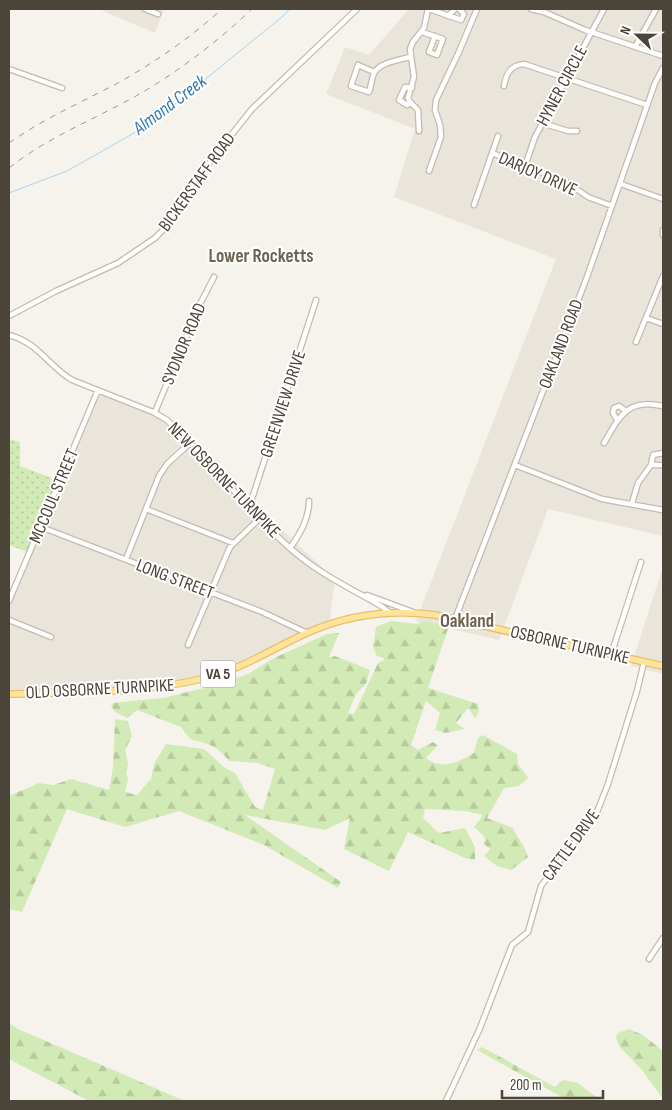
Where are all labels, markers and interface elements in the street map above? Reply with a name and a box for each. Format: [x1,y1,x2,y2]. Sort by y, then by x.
north arrow [612,10,662,60]
text: N [616,24,635,37]
street label: HYNER CIRCLE [532,42,592,130]
water label: Almond Creek [128,69,212,141]
street label: BICKERSTAFF ROAD [154,129,240,235]
street label: DARJOY DRIVE [496,147,580,201]
district label: Lower Rocketts [209,245,313,268]
street label: OAKLAND ROAD [534,297,588,391]
street label: SYDNOR ROAD [157,300,211,388]
street label: GREENVIEW DRIVE [256,348,310,460]
street label: NEW OSBORNE TURNPIKE [163,418,285,542]
street label: MCCOUL STREET [25,446,83,546]
street label: LONG STREET [133,555,217,603]
district label: Oakland [440,610,494,633]
street label: OSBORNE TURNPIKE [508,621,632,669]
road number: VA 5 [200,661,236,688]
street label: OLD OSBORNE TURNPIKE [25,675,175,703]
street label: CATTLE DRIVE [538,805,604,885]
scale bar [502,1068,603,1100]
text: 200 m [510,1076,542,1095]

